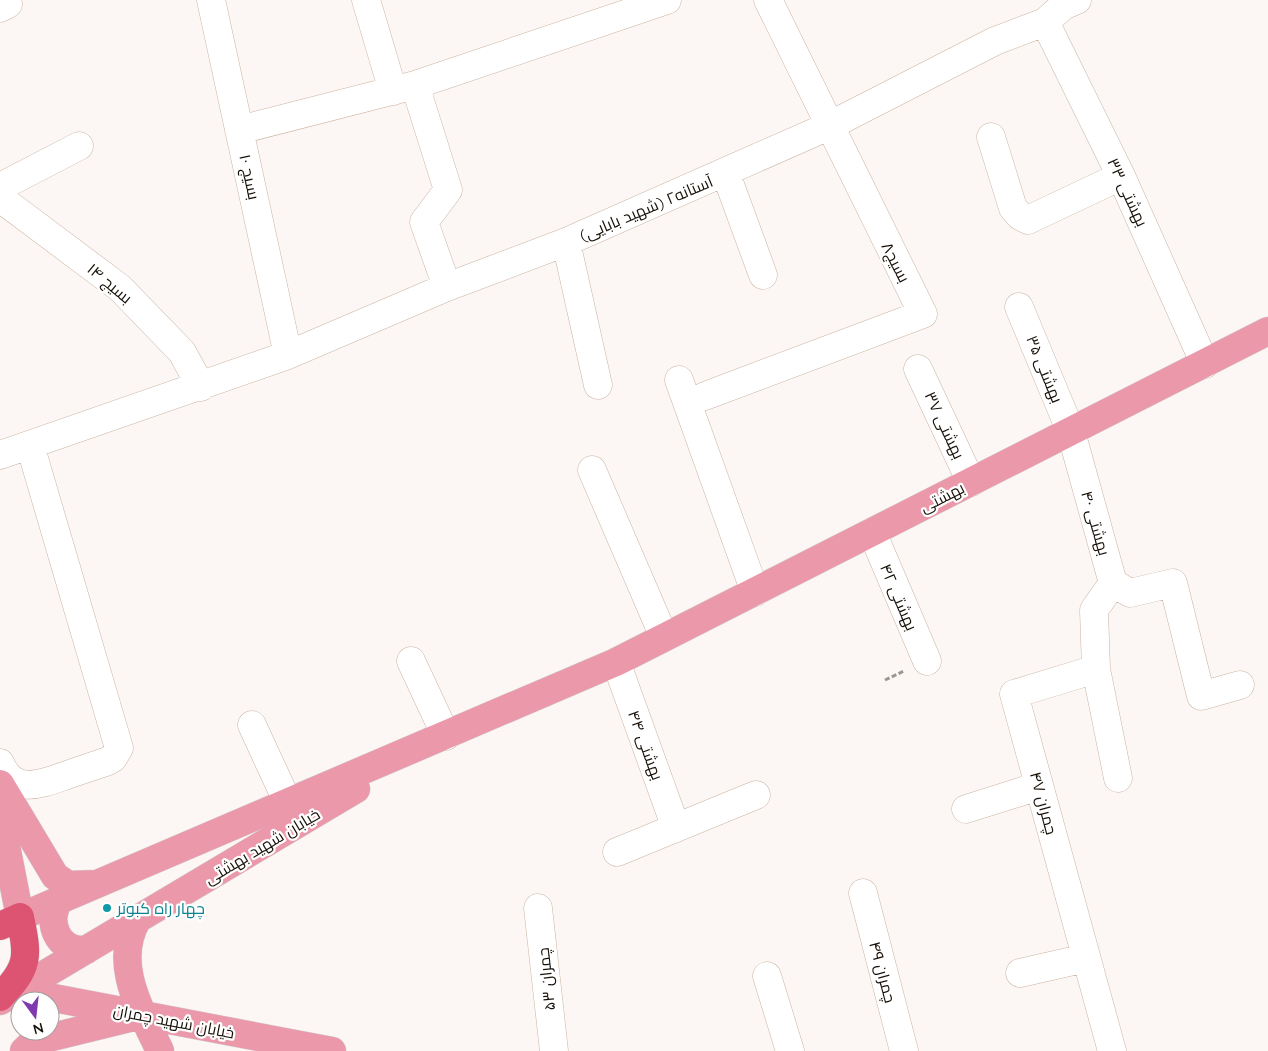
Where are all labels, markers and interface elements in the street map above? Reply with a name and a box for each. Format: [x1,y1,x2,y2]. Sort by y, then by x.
street label: بسیج ۱۰ [233,152,265,202]
street label: بهشتی ۳۳ [1103,154,1153,230]
street label: آستانه۲ (شهید بابایی) [576,171,717,246]
street label: بسیج۸ [876,238,915,287]
street label: بسیج ۱۴ [82,258,137,309]
street label: بهشتی ۳۵ [1021,332,1068,406]
street label: بهشتی ۳۷ [920,388,969,463]
street label: بهشتی [916,477,968,518]
street label: بهشتی ۴۰ [1076,488,1115,558]
street label: بهشتی ۴۲ [875,560,922,634]
street label: بهشتی ۴۴ [623,707,668,783]
street label: چمران ۴۷ [1024,769,1062,837]
street label: خیابان شهید بهشتی [201,804,324,889]
place label: چهار راه کبوتر [116,898,205,920]
marker: چهار راه کبوتر [101,902,113,914]
street label: چمران ۴۹ [863,939,901,1005]
street label: چمران ۵۳ [533,946,561,1012]
north arrow [10,991,60,1041]
street label: خیابان شهید چمران [111,999,236,1045]
text: N [31,1019,46,1039]

